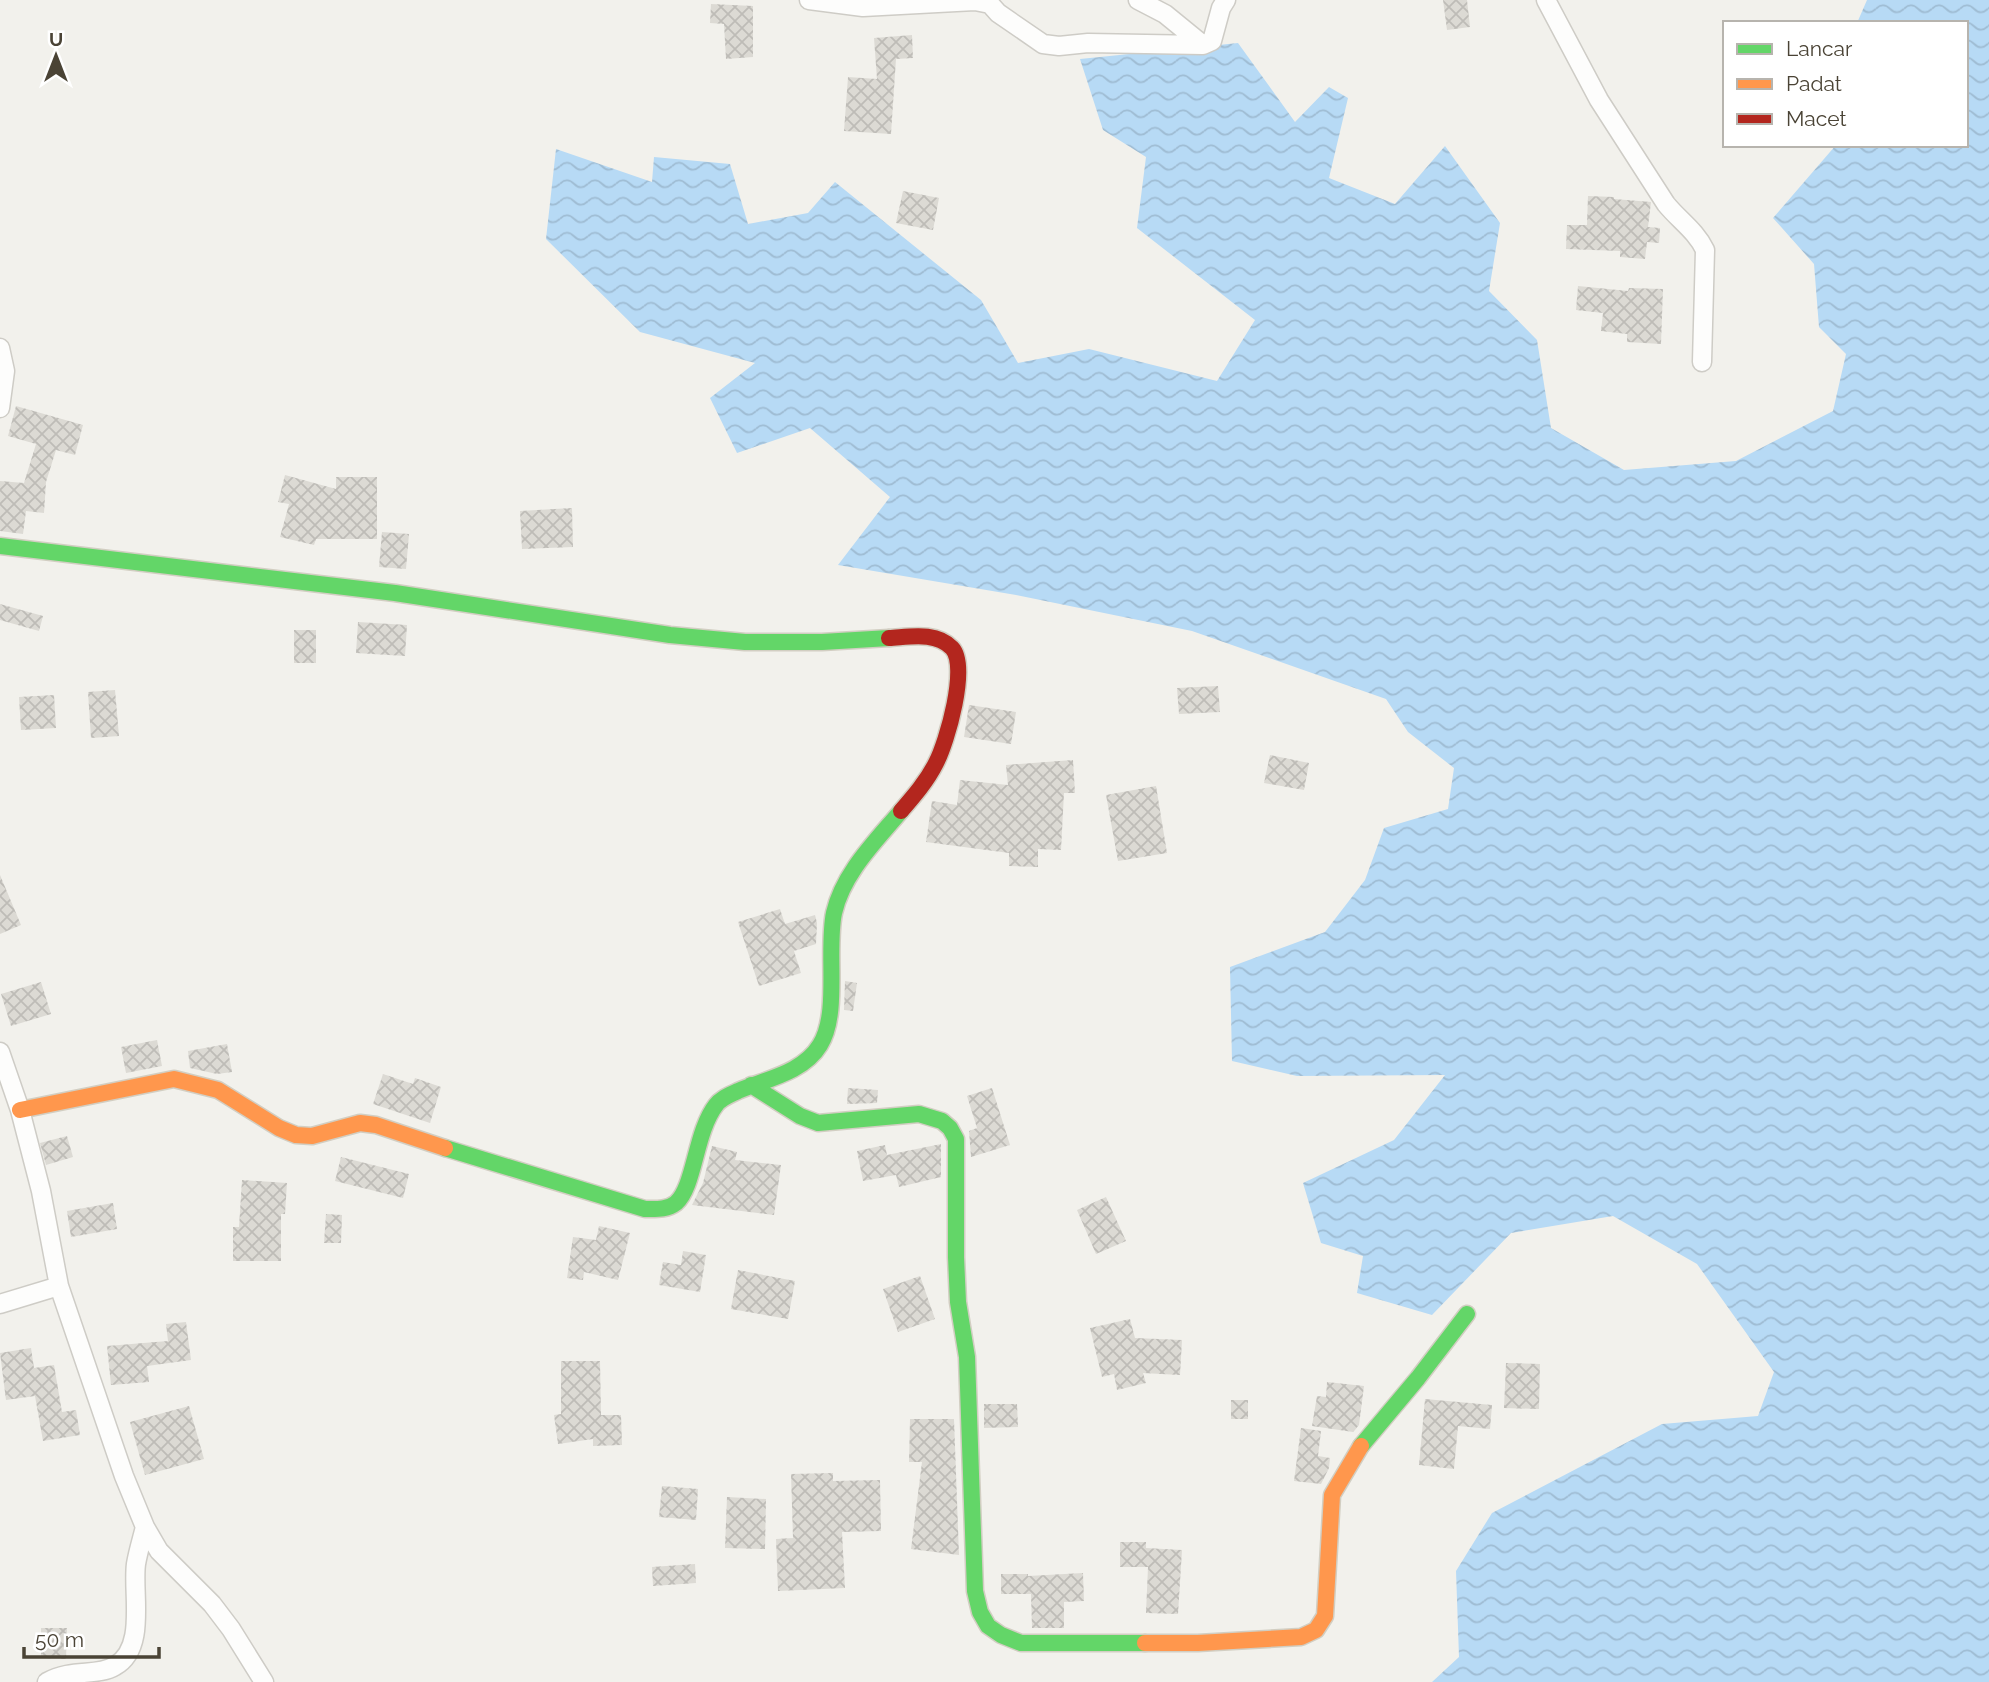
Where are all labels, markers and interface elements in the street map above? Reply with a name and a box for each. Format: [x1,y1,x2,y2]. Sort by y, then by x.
north arrow [21,21,91,91]
legend [1723,21,1968,147]
text: U [49,28,63,50]
text: Lancar [1786,36,1853,61]
text: Padat [1786,71,1842,96]
text: Macet [1786,106,1846,131]
scale bar [24,1616,159,1660]
text: 50 m [35,1627,84,1652]

